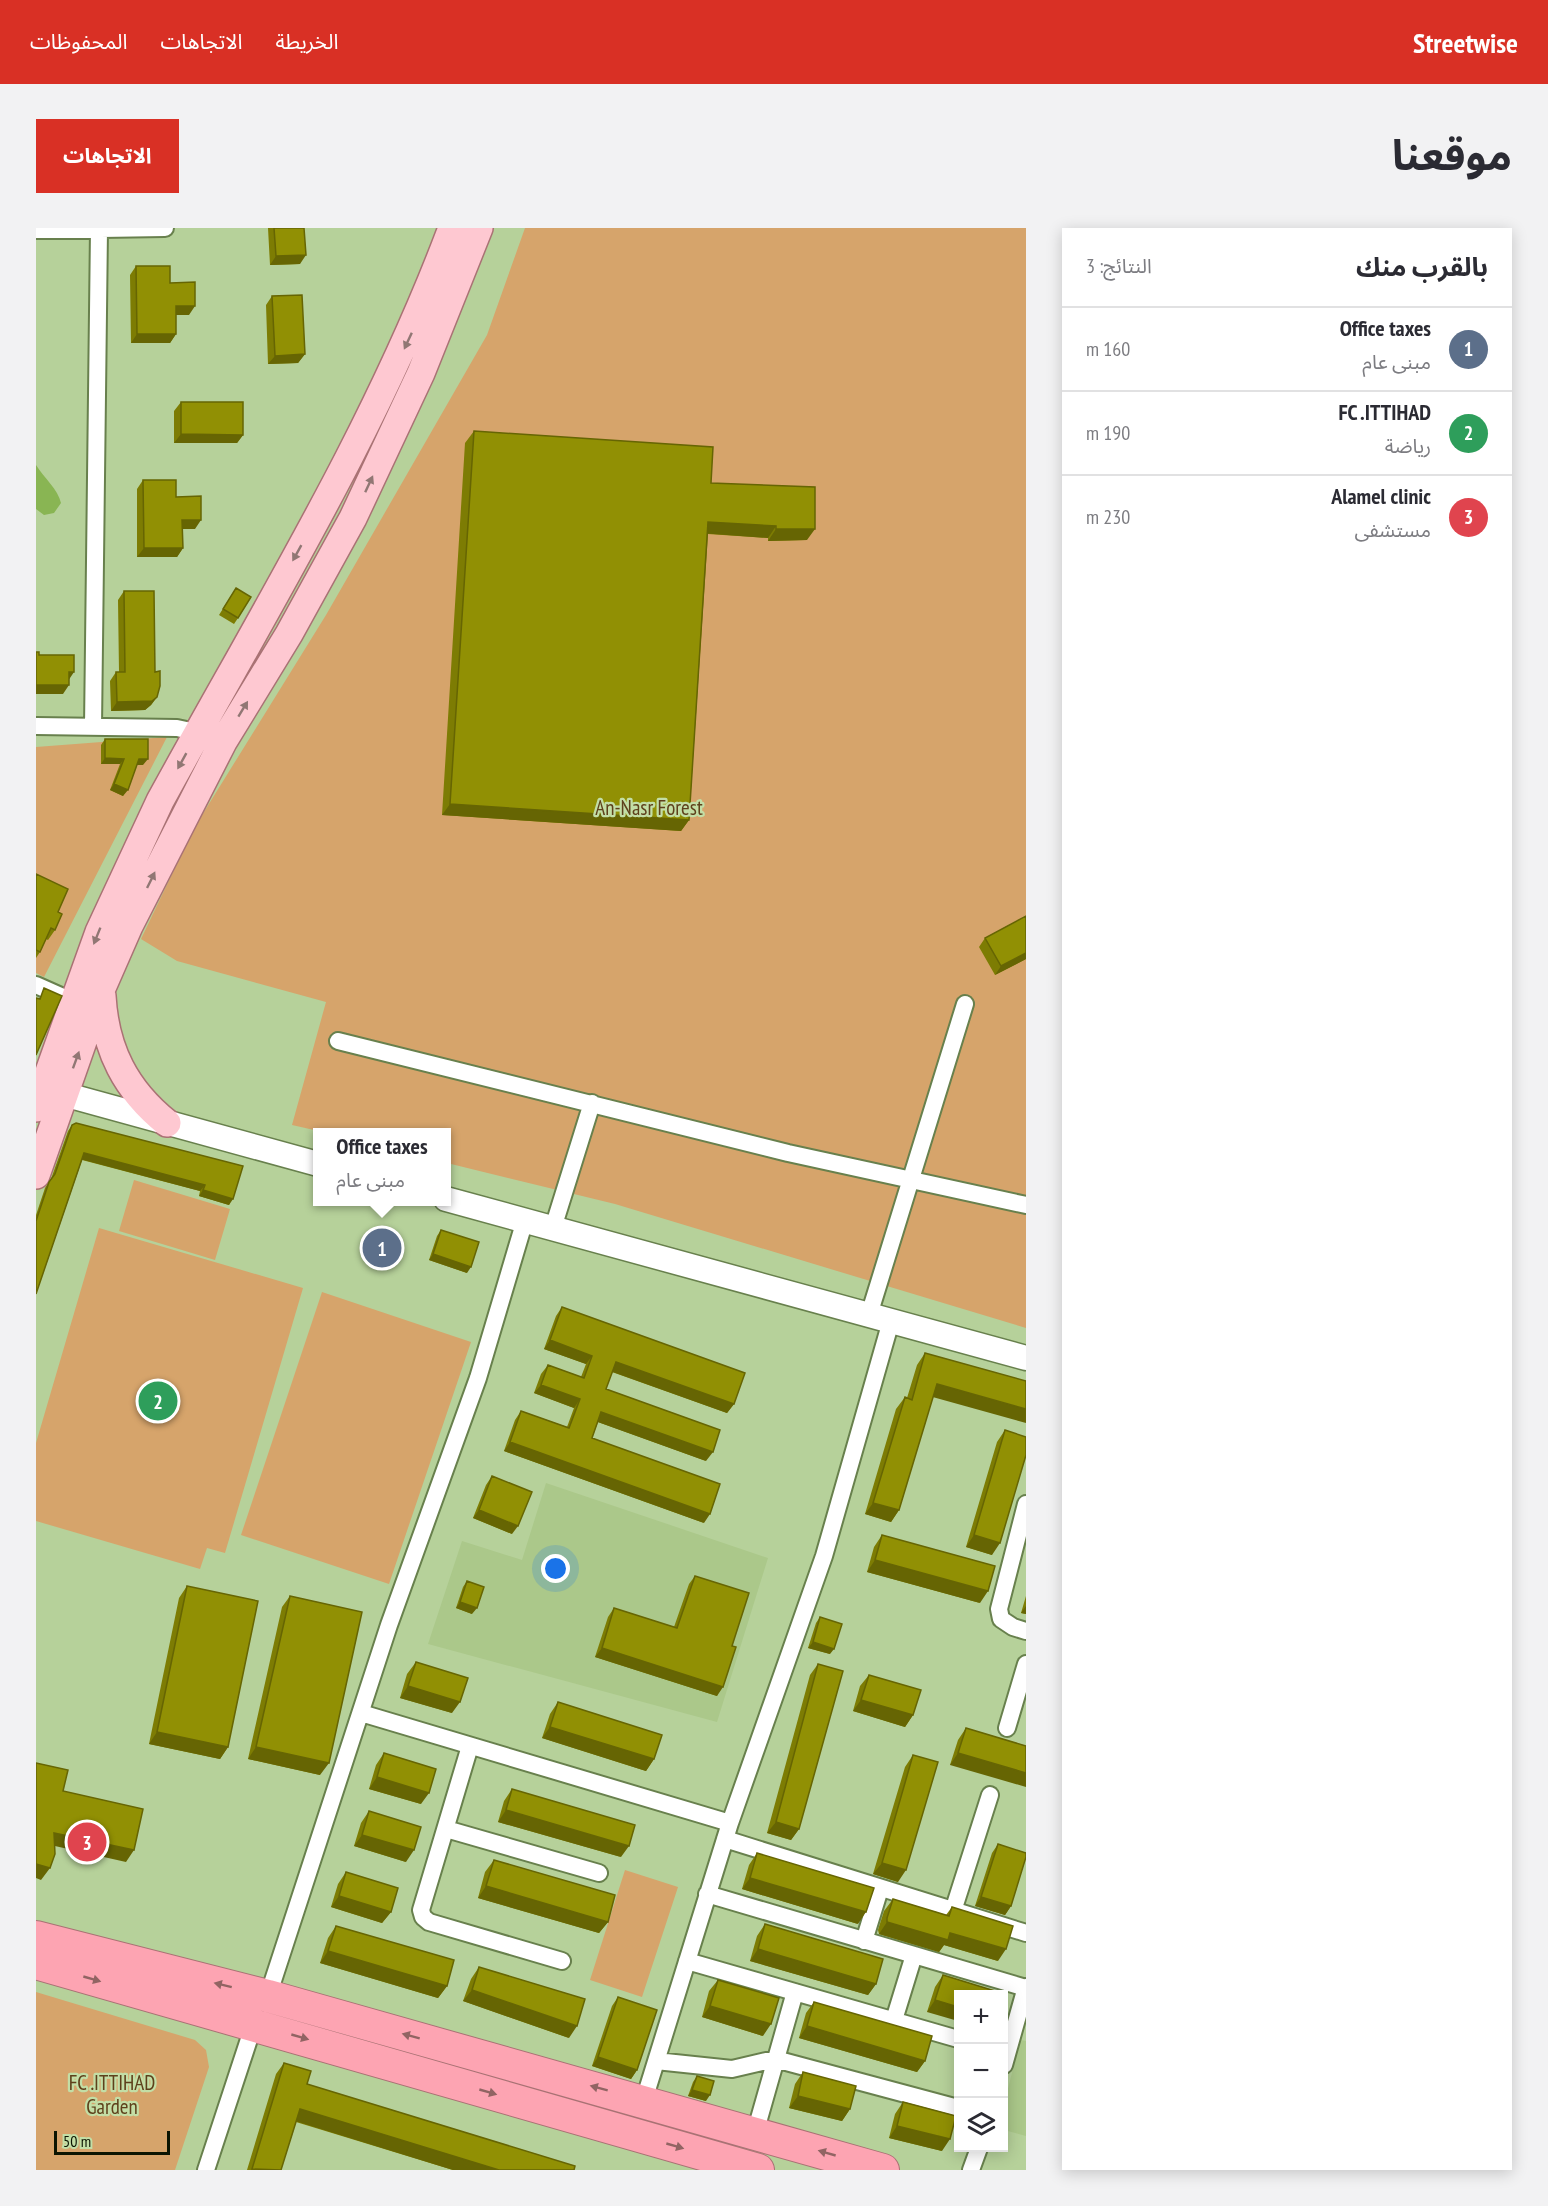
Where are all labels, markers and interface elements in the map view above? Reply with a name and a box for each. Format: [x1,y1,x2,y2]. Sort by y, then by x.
text: Streetwise [1413,24,1518,61]
text: المحفوظات [30,28,127,55]
text: الاتجاهات [160,28,242,55]
text: الخريطة [275,28,338,55]
button: الاتجاهات [36,119,179,193]
text: موقعنا [1392,127,1512,182]
text: بالقرب منك [1356,250,1488,283]
text: النتائج: 3 [1086,253,1152,279]
text: Office taxes [1340,314,1431,342]
one-way arrow [402,332,412,350]
text: 160 m [1086,336,1130,362]
text: 1 [1464,336,1473,362]
text: مبنى عام [1362,349,1431,375]
text: FC .ITTIHAD [1338,398,1431,426]
text: 190 m [1086,420,1130,446]
text: 2 [1464,420,1473,446]
text: رياضة [1385,433,1431,459]
one-way arrow [364,475,373,492]
text: Alamel clinic [1331,482,1431,510]
text: 230 m [1086,504,1130,530]
text: 3 [1464,504,1473,530]
text: مستشفى [1354,517,1431,543]
one-way arrow [292,545,302,562]
one-way arrow [238,701,249,717]
one-way arrow [177,753,187,770]
park label: An-Nasr Forest [595,794,703,821]
one-way arrow [146,872,155,889]
one-way arrow [92,927,101,945]
one-way arrow [71,1051,81,1069]
popup [313,1128,451,1206]
text: Office taxes [336,1132,428,1160]
text: مبنى عام [336,1167,405,1193]
pin: 1 [362,1226,402,1270]
pin: 2 [138,1378,178,1424]
your location [541,1554,570,1583]
pin: 3 [68,1820,106,1864]
one-way arrow [83,1975,101,1984]
one-way arrow [214,1979,232,1989]
map controls [954,1990,1008,2152]
button: + [954,1990,1008,2044]
one-way arrow [402,2031,420,2040]
one-way arrow [291,2033,309,2042]
button: − [954,2044,1008,2098]
park label: FC .ITTIHAD Garden [69,2069,155,2120]
one-way arrow [590,2083,608,2092]
one-way arrow [478,2087,497,2097]
button: layers [954,2098,1008,2152]
scale bar [54,2128,170,2156]
text: 50 m [63,2131,91,2151]
one-way arrow [666,2142,684,2151]
one-way arrow [818,2148,836,2158]

